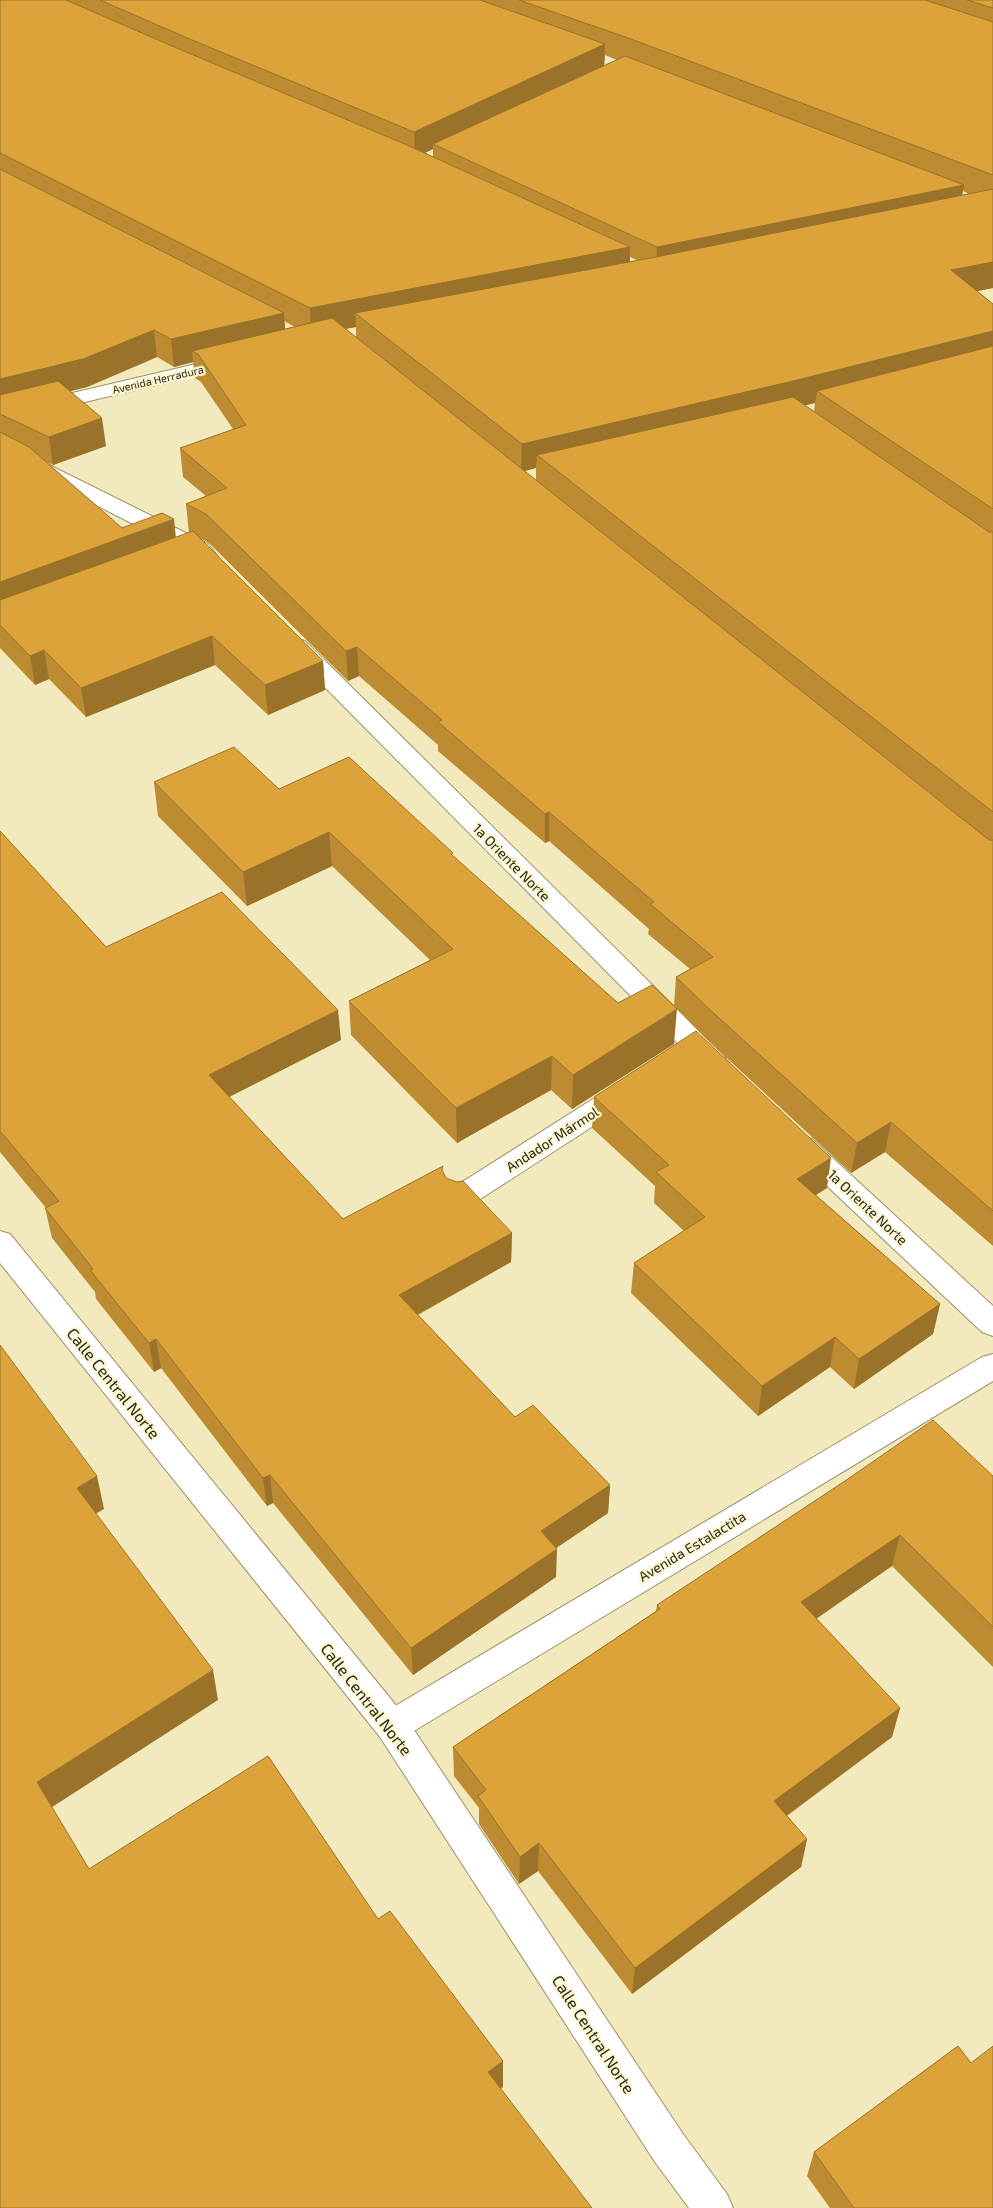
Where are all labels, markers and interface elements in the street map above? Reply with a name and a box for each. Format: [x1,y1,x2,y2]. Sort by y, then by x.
street label: Avenida Herradura [111,362,205,396]
street label: 1a Oriente Norte [470,820,554,904]
street label: Andador Mármol [503,1102,602,1175]
street label: 1a Oriente Norte [825,1166,911,1248]
street label: Calle Central Norte [63,1324,165,1442]
street label: Avenida Estalactita [635,1507,749,1585]
street label: Calle Central Norte [317,1639,417,1759]
street label: Calle Central Norte [549,1971,639,2097]

